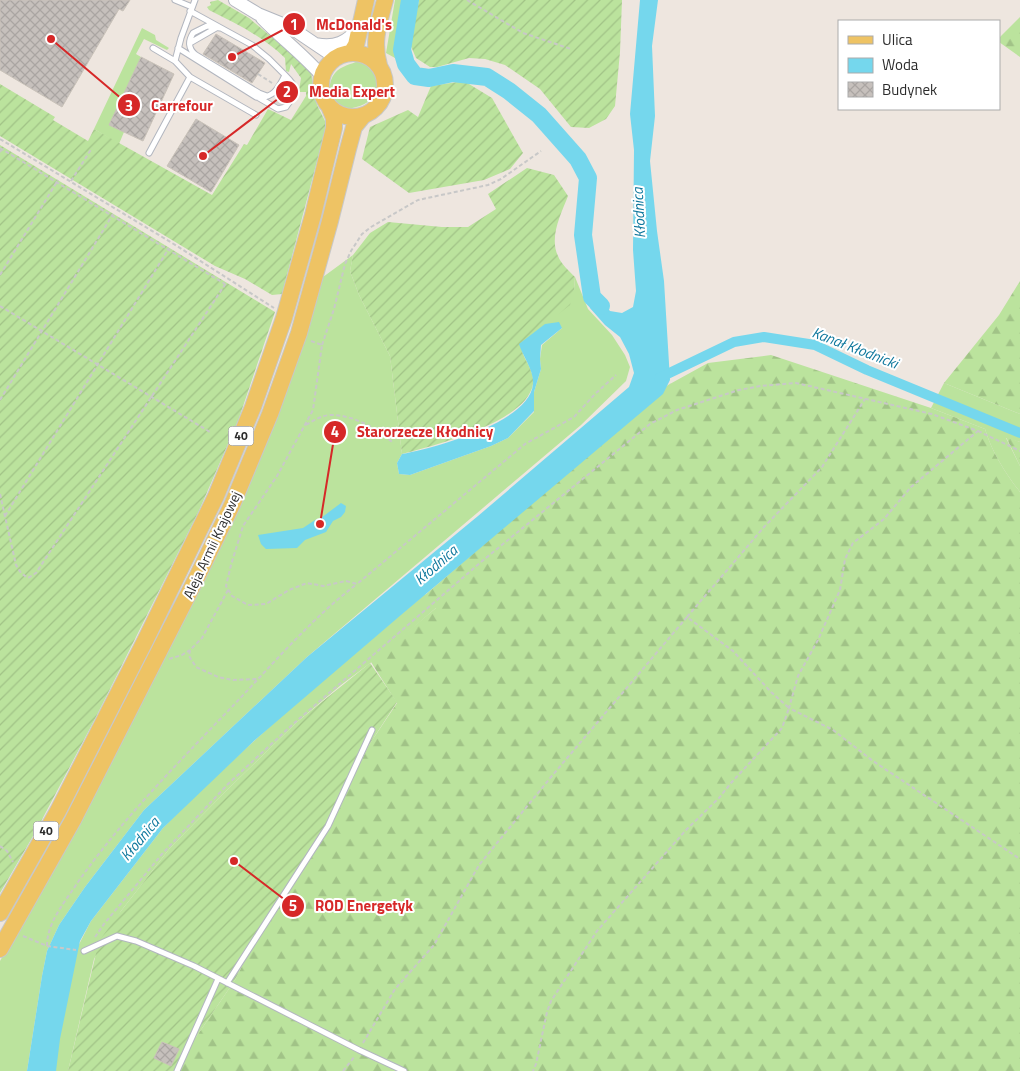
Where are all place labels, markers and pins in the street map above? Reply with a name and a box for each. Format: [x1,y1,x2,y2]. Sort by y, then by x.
callout: McDonald's [281,9,402,39]
callout: Media Expert [274,77,405,107]
callout: Carrefour [116,90,223,120]
callout: Starorzecze Kłodnicy [322,417,504,447]
callout: ROD Energetyk [280,891,423,921]

